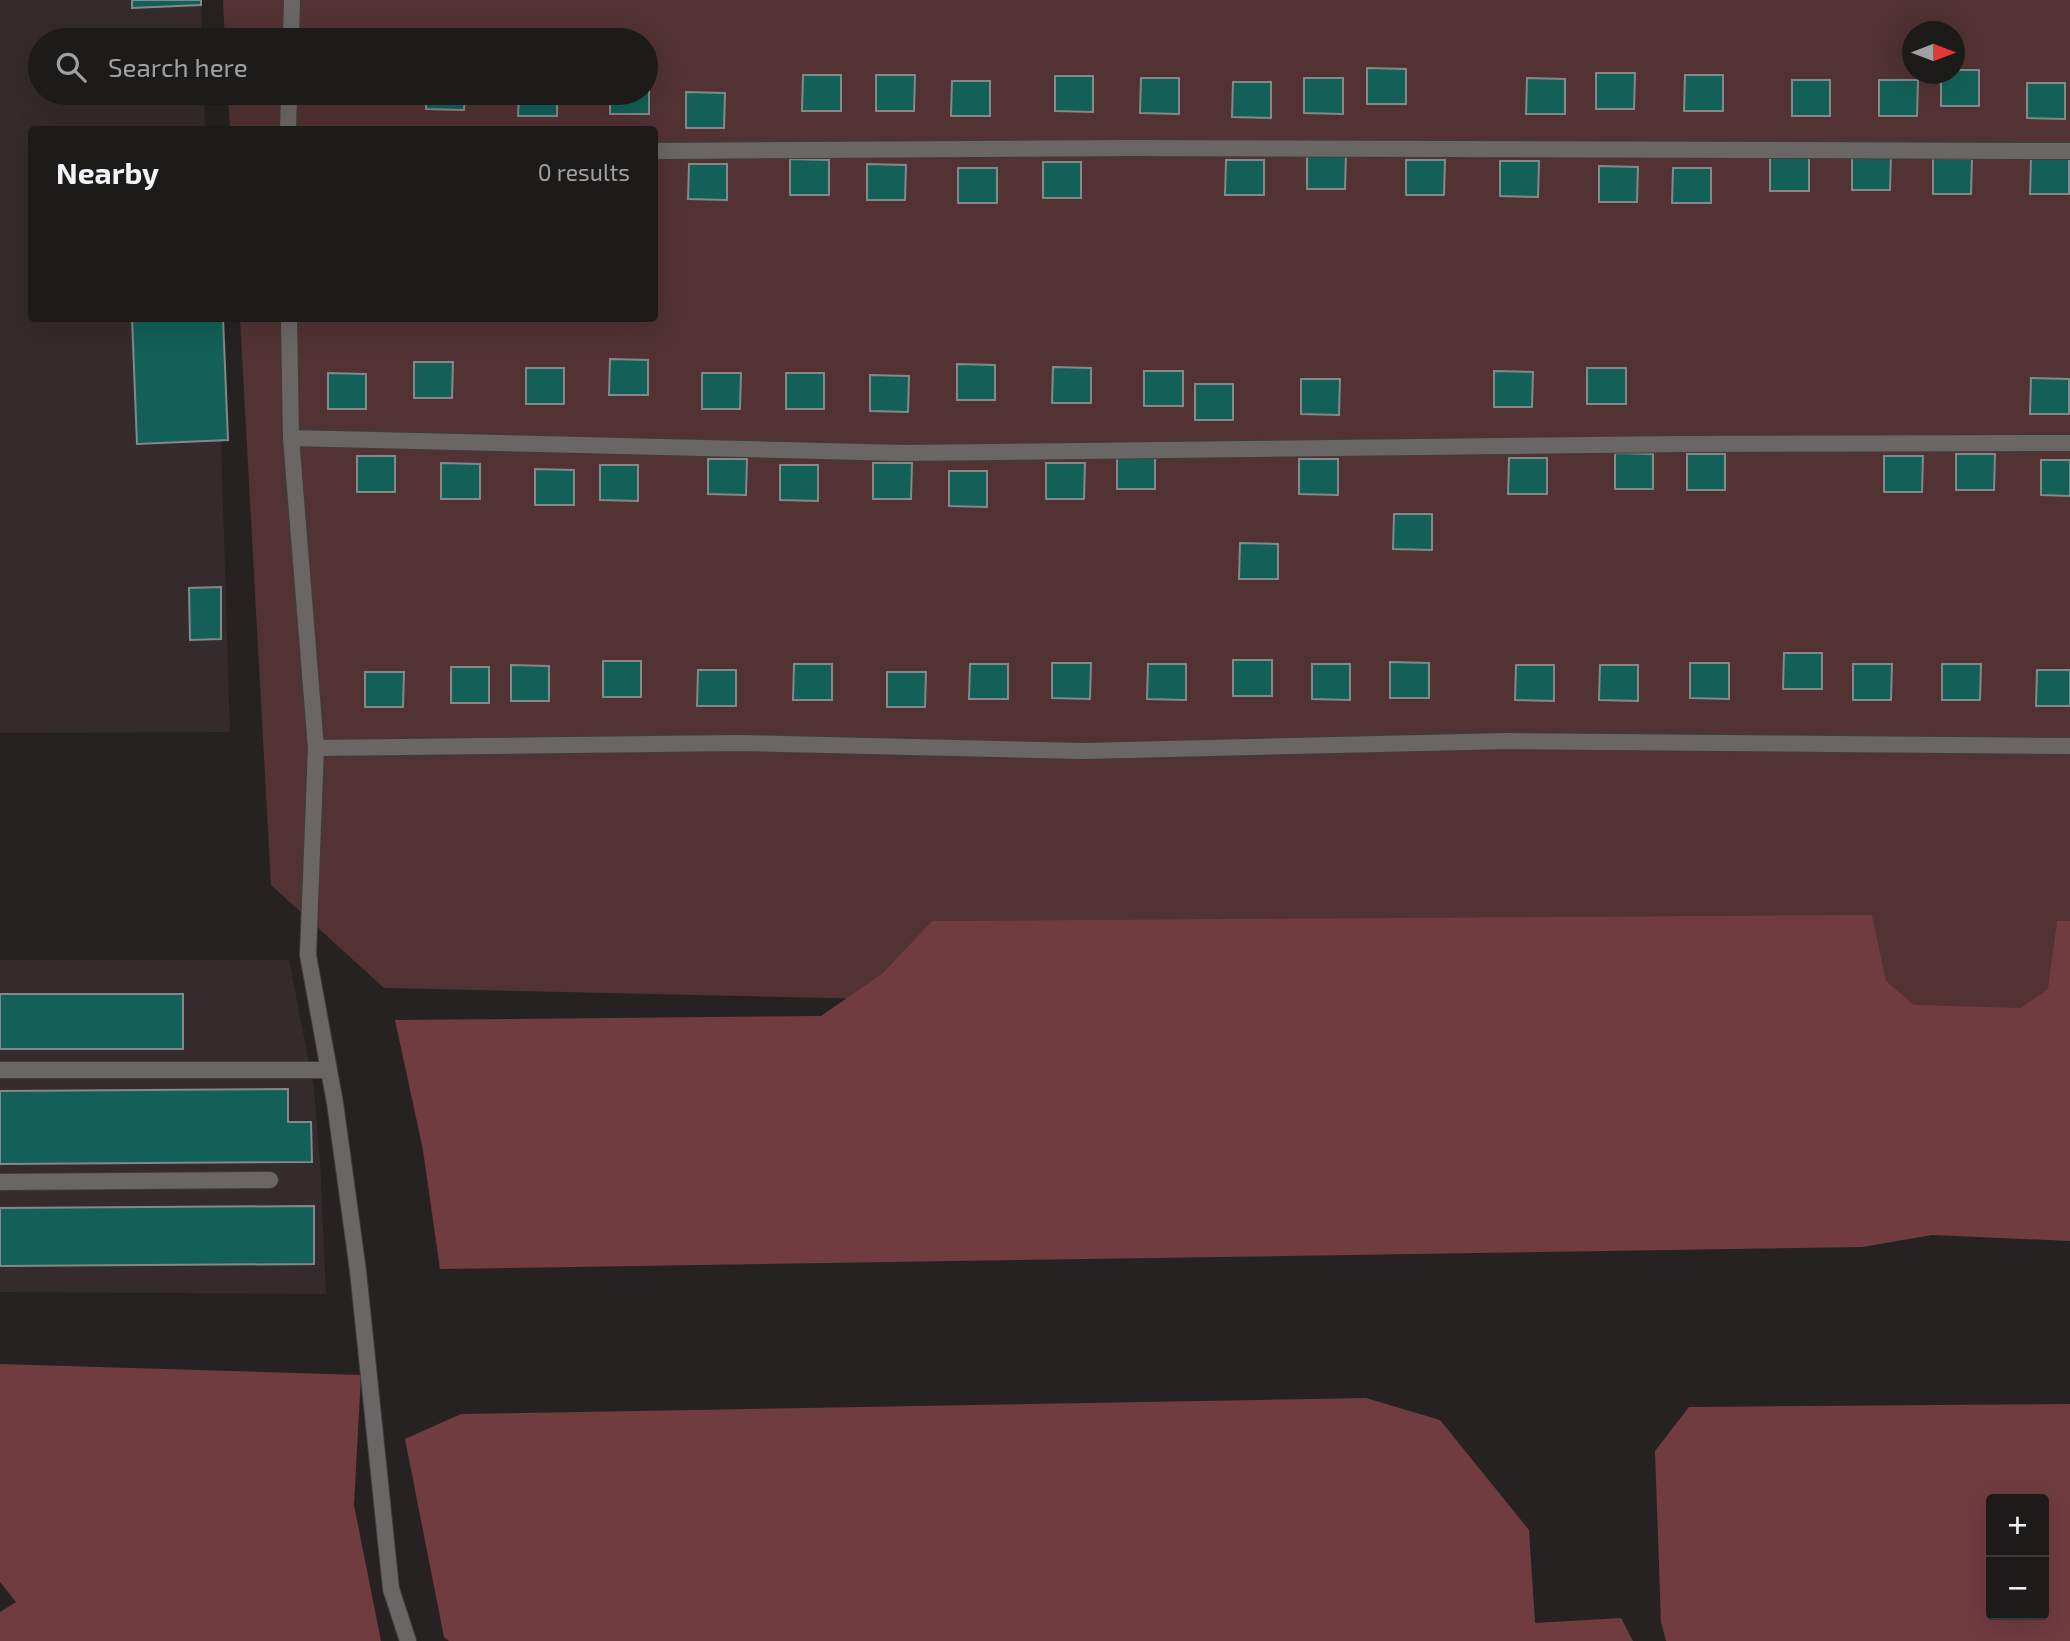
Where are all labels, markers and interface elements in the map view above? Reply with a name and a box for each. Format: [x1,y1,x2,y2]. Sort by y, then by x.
north arrow [1902,21,1965,84]
search box [28,28,658,105]
icon: search [52,48,90,86]
text: Search here [108,51,248,82]
text: Nearby [56,154,159,190]
text: 0 results [538,158,630,186]
map controls [1986,1494,2049,1620]
button: + [1986,1494,2049,1557]
button: − [1986,1557,2049,1620]

